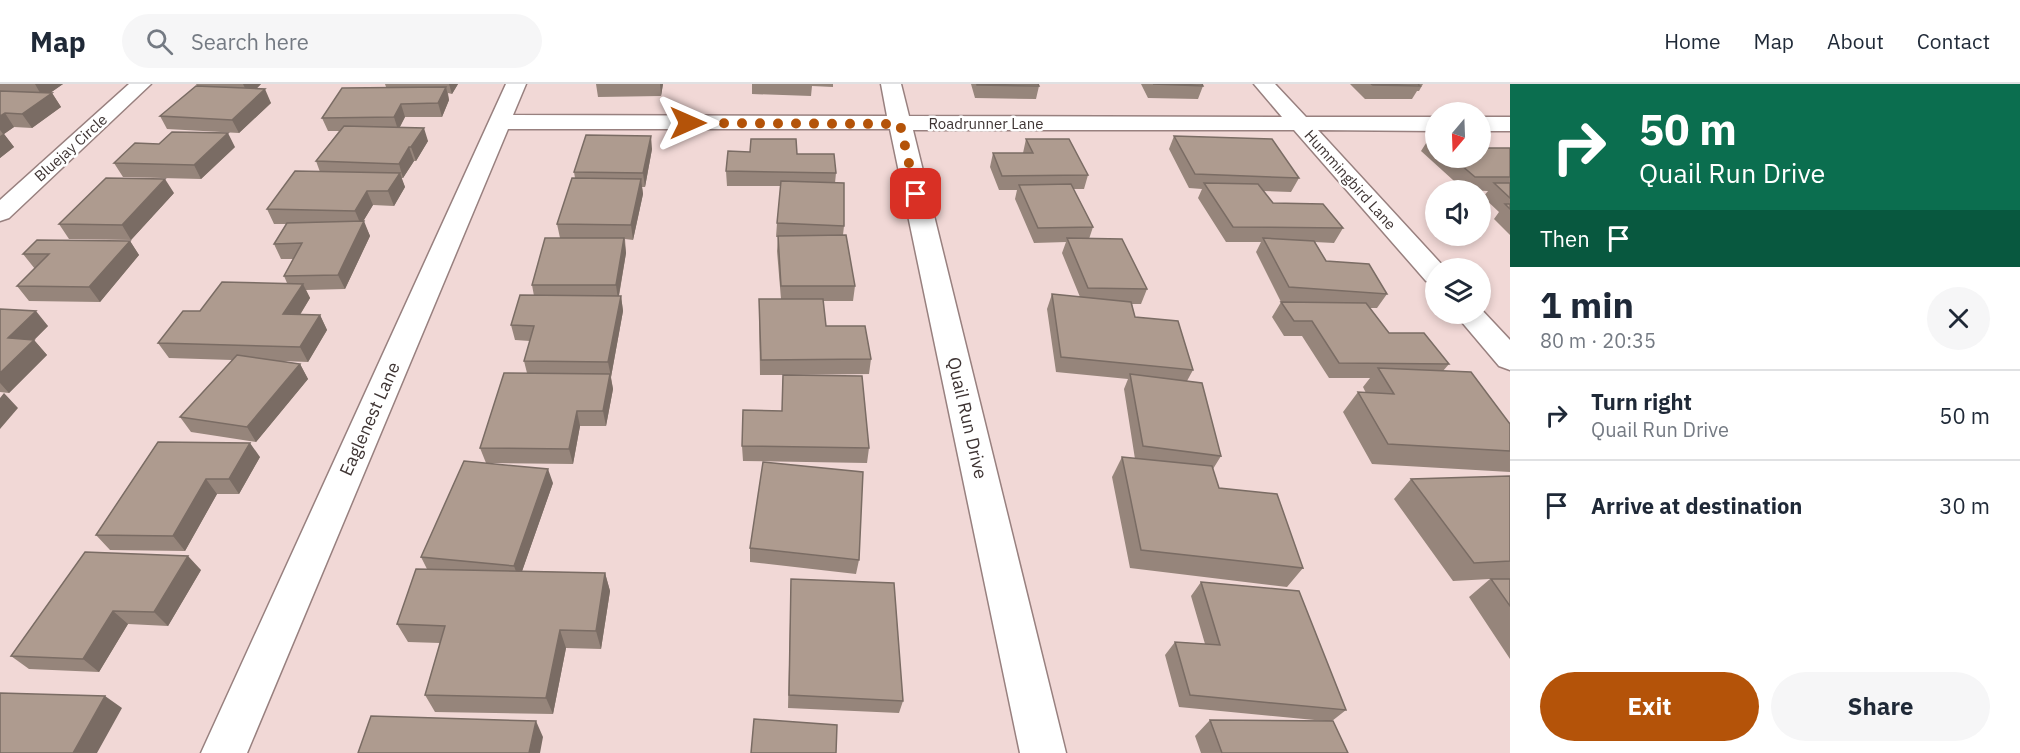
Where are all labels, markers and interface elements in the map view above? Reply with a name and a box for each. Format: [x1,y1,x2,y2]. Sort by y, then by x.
search box [122,14,542,68]
text: Map [30,23,86,60]
icon: search [143,25,176,58]
text: Search here [191,27,309,56]
text: Home [1664,27,1721,55]
text: Map [1754,27,1794,55]
text: About [1827,27,1884,55]
text: Contact [1917,27,1990,55]
position arrow [656,91,720,155]
north arrow [1425,102,1491,168]
map controls [1425,102,1491,324]
text: 50 m [1639,102,1737,157]
icon: right [1540,108,1618,186]
street label: Bluejay Circle [30,110,111,185]
street label: Roadrunner Lane [928,114,1044,133]
street label: Hummingbird Lane [1301,126,1400,234]
text: Quail Run Drive [1639,155,1825,190]
pin [890,168,941,219]
icon: arrive [899,177,932,210]
button: sound [1425,180,1491,246]
icon: arrive [1602,222,1635,255]
text: Then [1540,224,1590,253]
button: layers [1425,258,1491,324]
text: 1 min [1540,281,1634,328]
button: close [1927,287,1990,350]
text: 80 m · 20:35 [1540,327,1656,354]
street label: Quail Run Drive [942,355,993,481]
street label: Eaglenest Lane [334,358,405,479]
text: Turn right [1591,387,1692,416]
icon: right [1540,399,1573,432]
text: 50 m [1939,401,1990,430]
text: Quail Run Drive [1591,416,1729,443]
icon: arrive [1540,489,1573,522]
text: Arrive at destination [1591,491,1802,520]
text: 30 m [1939,491,1990,520]
button: Exit [1540,672,1759,741]
button: Share [1771,672,1990,741]

